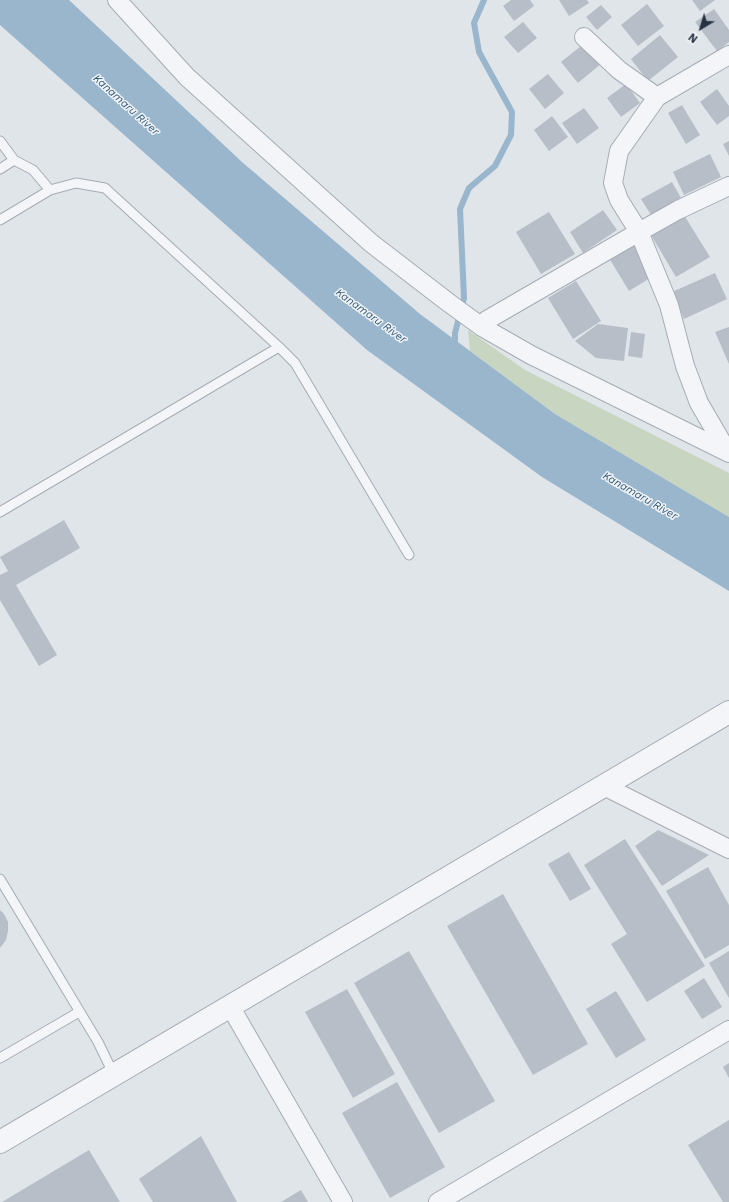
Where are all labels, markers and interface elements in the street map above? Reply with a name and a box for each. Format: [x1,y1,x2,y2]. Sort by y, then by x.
north arrow [681,8,721,48]
text: N [686,30,701,45]
water label: Kanamaru River [90,72,162,138]
water label: Kanamaru River [333,286,409,346]
water label: Kanamaru River [600,469,680,523]

